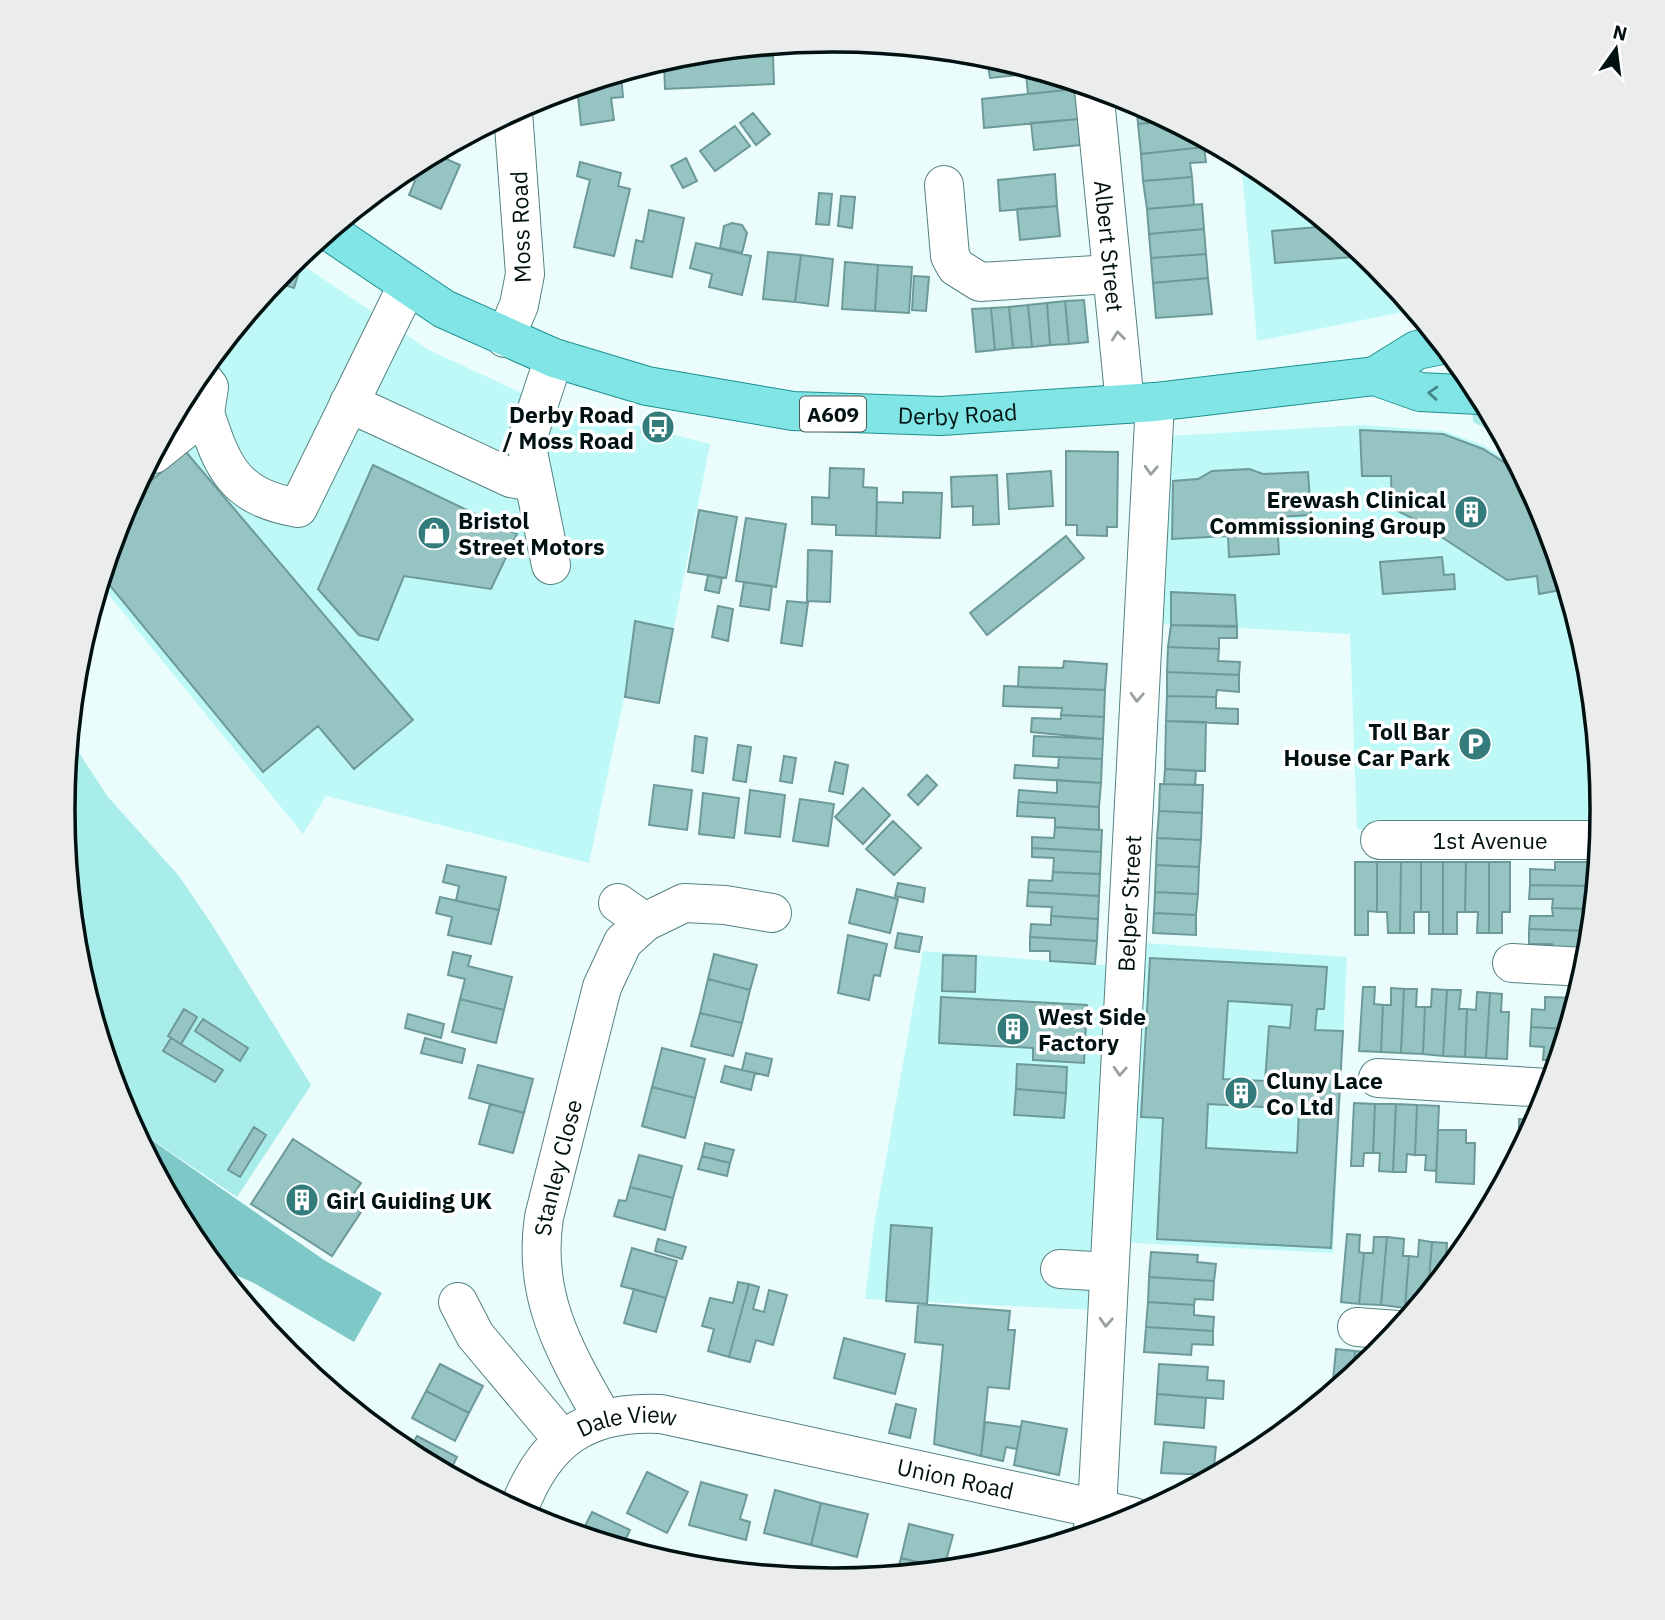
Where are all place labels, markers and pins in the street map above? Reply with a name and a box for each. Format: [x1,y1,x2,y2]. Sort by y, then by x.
place label: Derby Road / Moss Road [503,399,634,455]
bus stop icon: Derby Road / Moss Road [639,408,677,446]
place label: Erewash Clinical Commissioning Group [1209,484,1446,540]
building icon: Erewash Clinical Commissioning Group [1452,493,1490,531]
place label: Bristol Street Motors [458,505,605,561]
shop icon: Bristol Street Motors [415,514,453,552]
place label: Toll Bar House Car Park [1284,716,1451,772]
parking icon: Toll Bar House Car Park [1456,725,1494,763]
place label: West Side Factory [1038,1001,1146,1057]
building icon: West Side Factory [994,1010,1032,1048]
place label: Cluny Lace Co Ltd [1266,1065,1383,1121]
building icon: Cluny Lace Co Ltd [1222,1074,1260,1112]
building icon: Girl Guiding UK [283,1181,321,1219]
place label: Girl Guiding UK [326,1185,492,1215]

